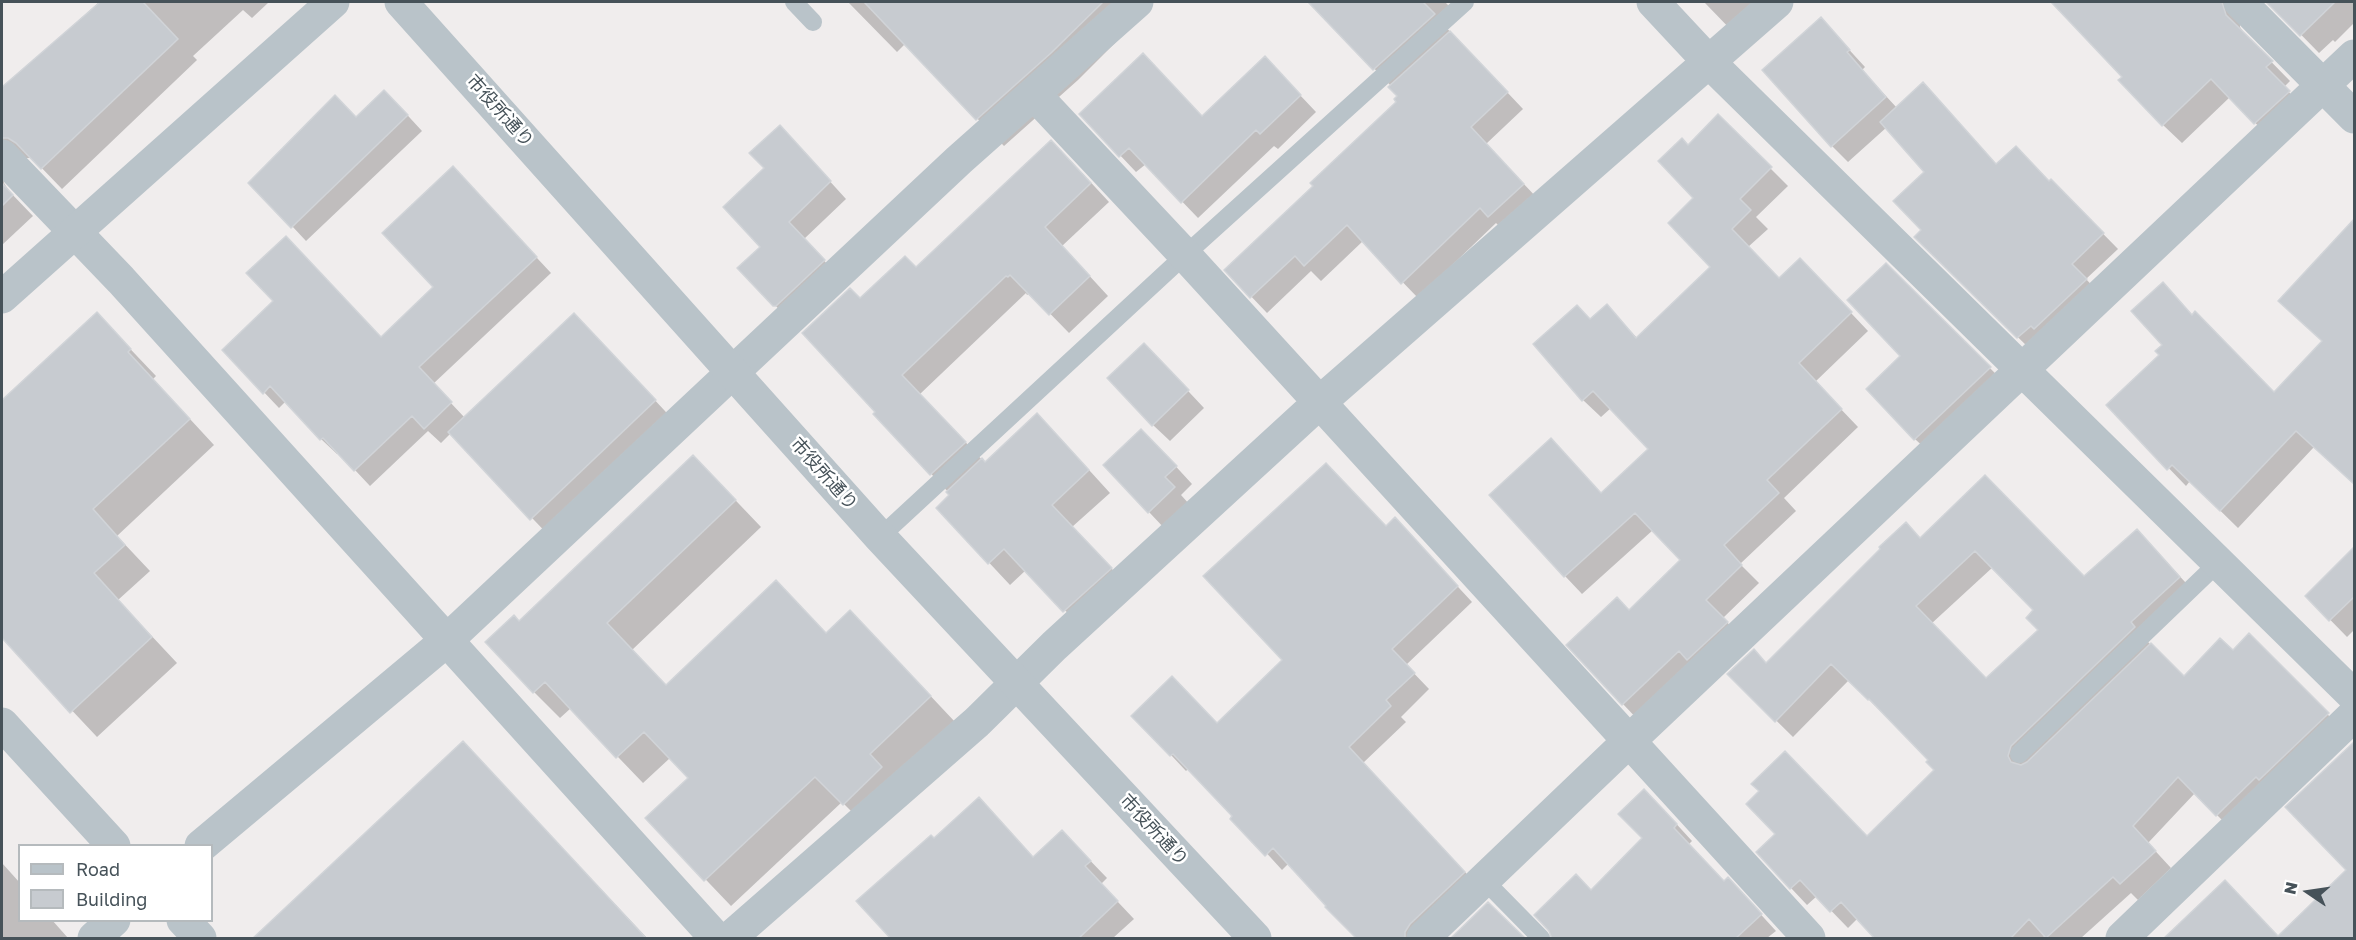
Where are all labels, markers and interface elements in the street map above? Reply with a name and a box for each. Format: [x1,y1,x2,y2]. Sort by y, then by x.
street label: 市役所通り [462,70,538,152]
street label: 市役所通り [786,433,862,515]
street label: 市役所通り [1115,790,1193,870]
legend [18,844,213,922]
text: Road [76,858,120,880]
north arrow [2278,862,2338,922]
text: N [2279,880,2302,896]
text: Building [76,888,147,910]

